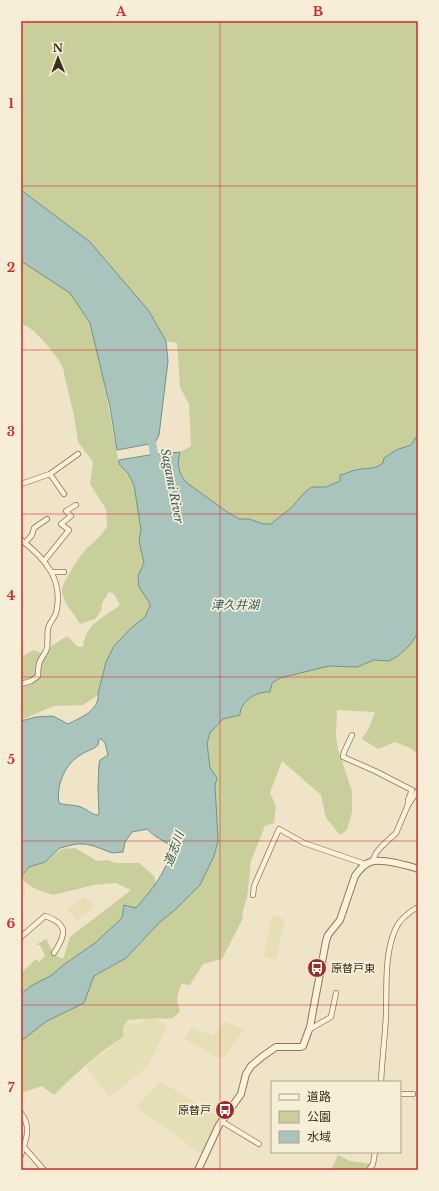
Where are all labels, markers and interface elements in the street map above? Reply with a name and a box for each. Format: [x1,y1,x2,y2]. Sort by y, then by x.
text: A [115,3,127,20]
text: B [313,3,323,20]
north arrow [38,38,78,78]
text: N [53,41,64,55]
text: 1 [8,95,14,112]
text: 2 [7,259,15,276]
text: 3 [7,423,15,440]
water label: Sagami River [158,447,187,525]
text: 4 [7,587,16,604]
water label: 津久井湖 [211,597,261,612]
text: 5 [7,751,15,768]
water label: 道志川 [160,827,187,868]
text: 6 [7,915,16,932]
bus stop icon: 原替戸東 [306,957,328,979]
place label: 原替戸東 [331,961,375,975]
text: 7 [8,1079,15,1096]
legend [271,1081,401,1153]
text: 道路 [307,1089,331,1104]
bus stop icon: 原替戸 [214,1099,236,1121]
place label: 原替戸 [178,1103,211,1117]
text: 公園 [307,1109,331,1124]
text: 水域 [307,1129,331,1144]

